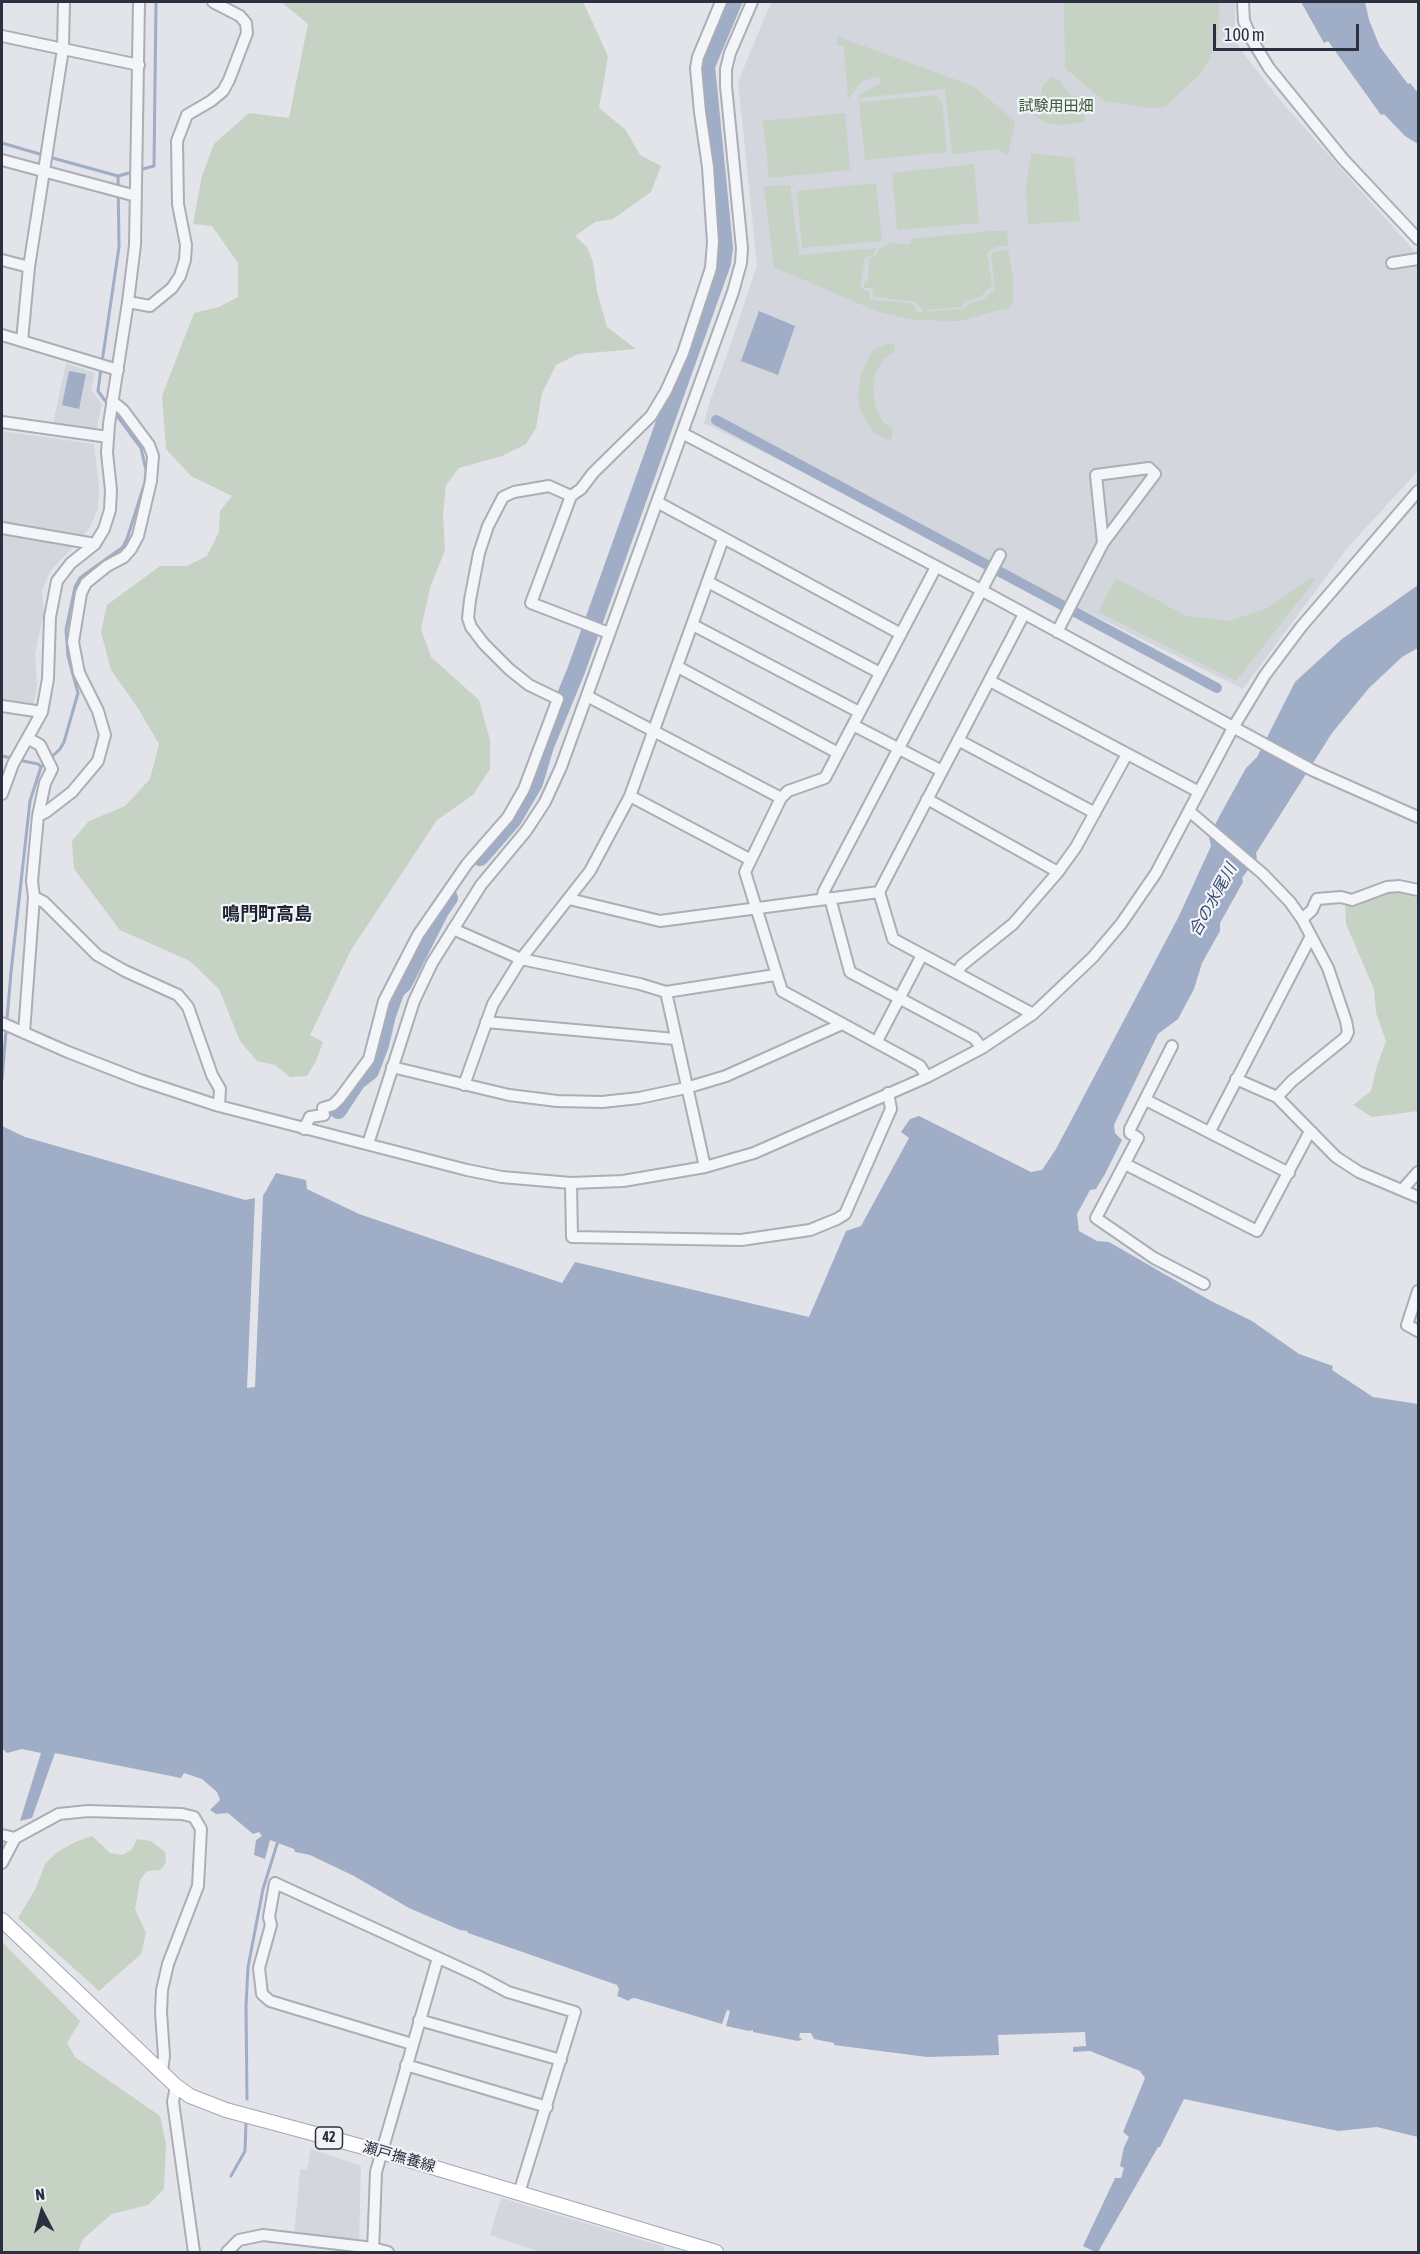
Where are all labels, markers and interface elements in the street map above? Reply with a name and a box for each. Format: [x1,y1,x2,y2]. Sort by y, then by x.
scale bar [1216,12,1362,50]
text: 100 m [1224,24,1265,45]
park label: 試験用田畑 [1019,97,1093,115]
water label: 合の水尾川 [1185,860,1241,940]
district label: 鳴門町高島 [222,903,312,925]
road number: 42 [316,2127,342,2149]
street label: 瀬戸撫養線 [360,2138,438,2176]
north arrow [12,2182,72,2242]
text: N [34,2185,46,2204]

